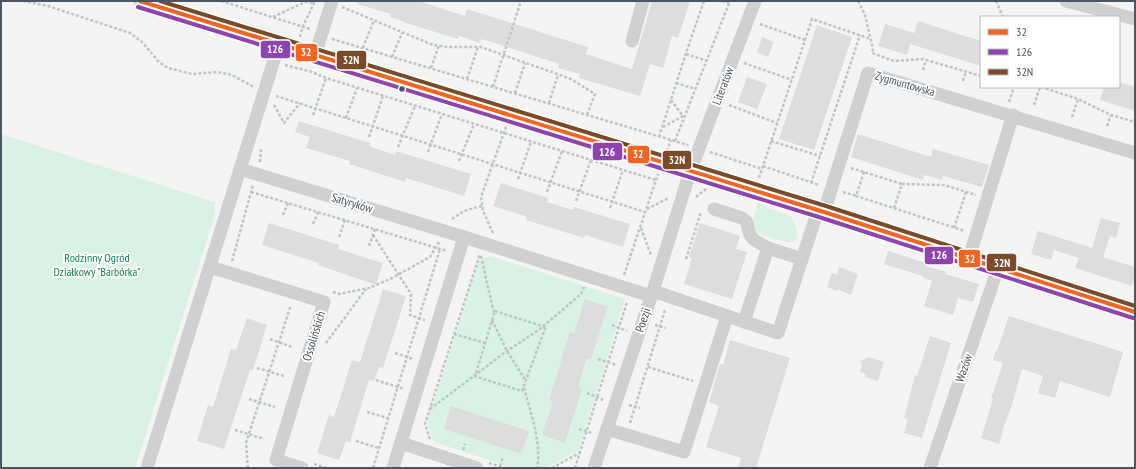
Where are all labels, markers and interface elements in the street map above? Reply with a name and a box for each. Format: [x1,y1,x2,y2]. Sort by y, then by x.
legend [980,16,1120,88]
text: 32 [1016,24,1027,39]
line badge: 126 [260,40,291,59]
text: 126 [267,42,283,56]
line badge: 32 [295,43,318,62]
text: 126 [1016,44,1032,59]
text: 32 [301,45,311,59]
line badge: 32N [336,50,367,70]
text: 32N [343,53,359,67]
street label: Literatów [709,64,737,107]
text: 32N [1016,64,1033,79]
street label: Zygmuntowska [873,68,937,99]
unlabelled marker [397,84,407,94]
line badge: 126 [592,142,623,161]
text: 126 [599,145,615,159]
line badge: 32 [627,145,650,164]
text: 32 [633,147,643,161]
line badge: 32N [662,150,692,170]
text: 32N [669,153,685,167]
street label: Satyryków [330,189,375,216]
line badge: 126 [924,246,954,265]
text: 126 [931,248,947,262]
line badge: 32 [958,249,981,268]
park label: Rodzinny Ogród Działkowy "Barbórka" [53,250,141,279]
text: 32 [965,252,975,266]
line badge: 32N [986,253,1017,272]
text: 32N [994,256,1010,270]
street label: Poezji [632,306,653,334]
street label: Ossolińskich [299,309,328,363]
street label: Wazów [952,351,976,384]

